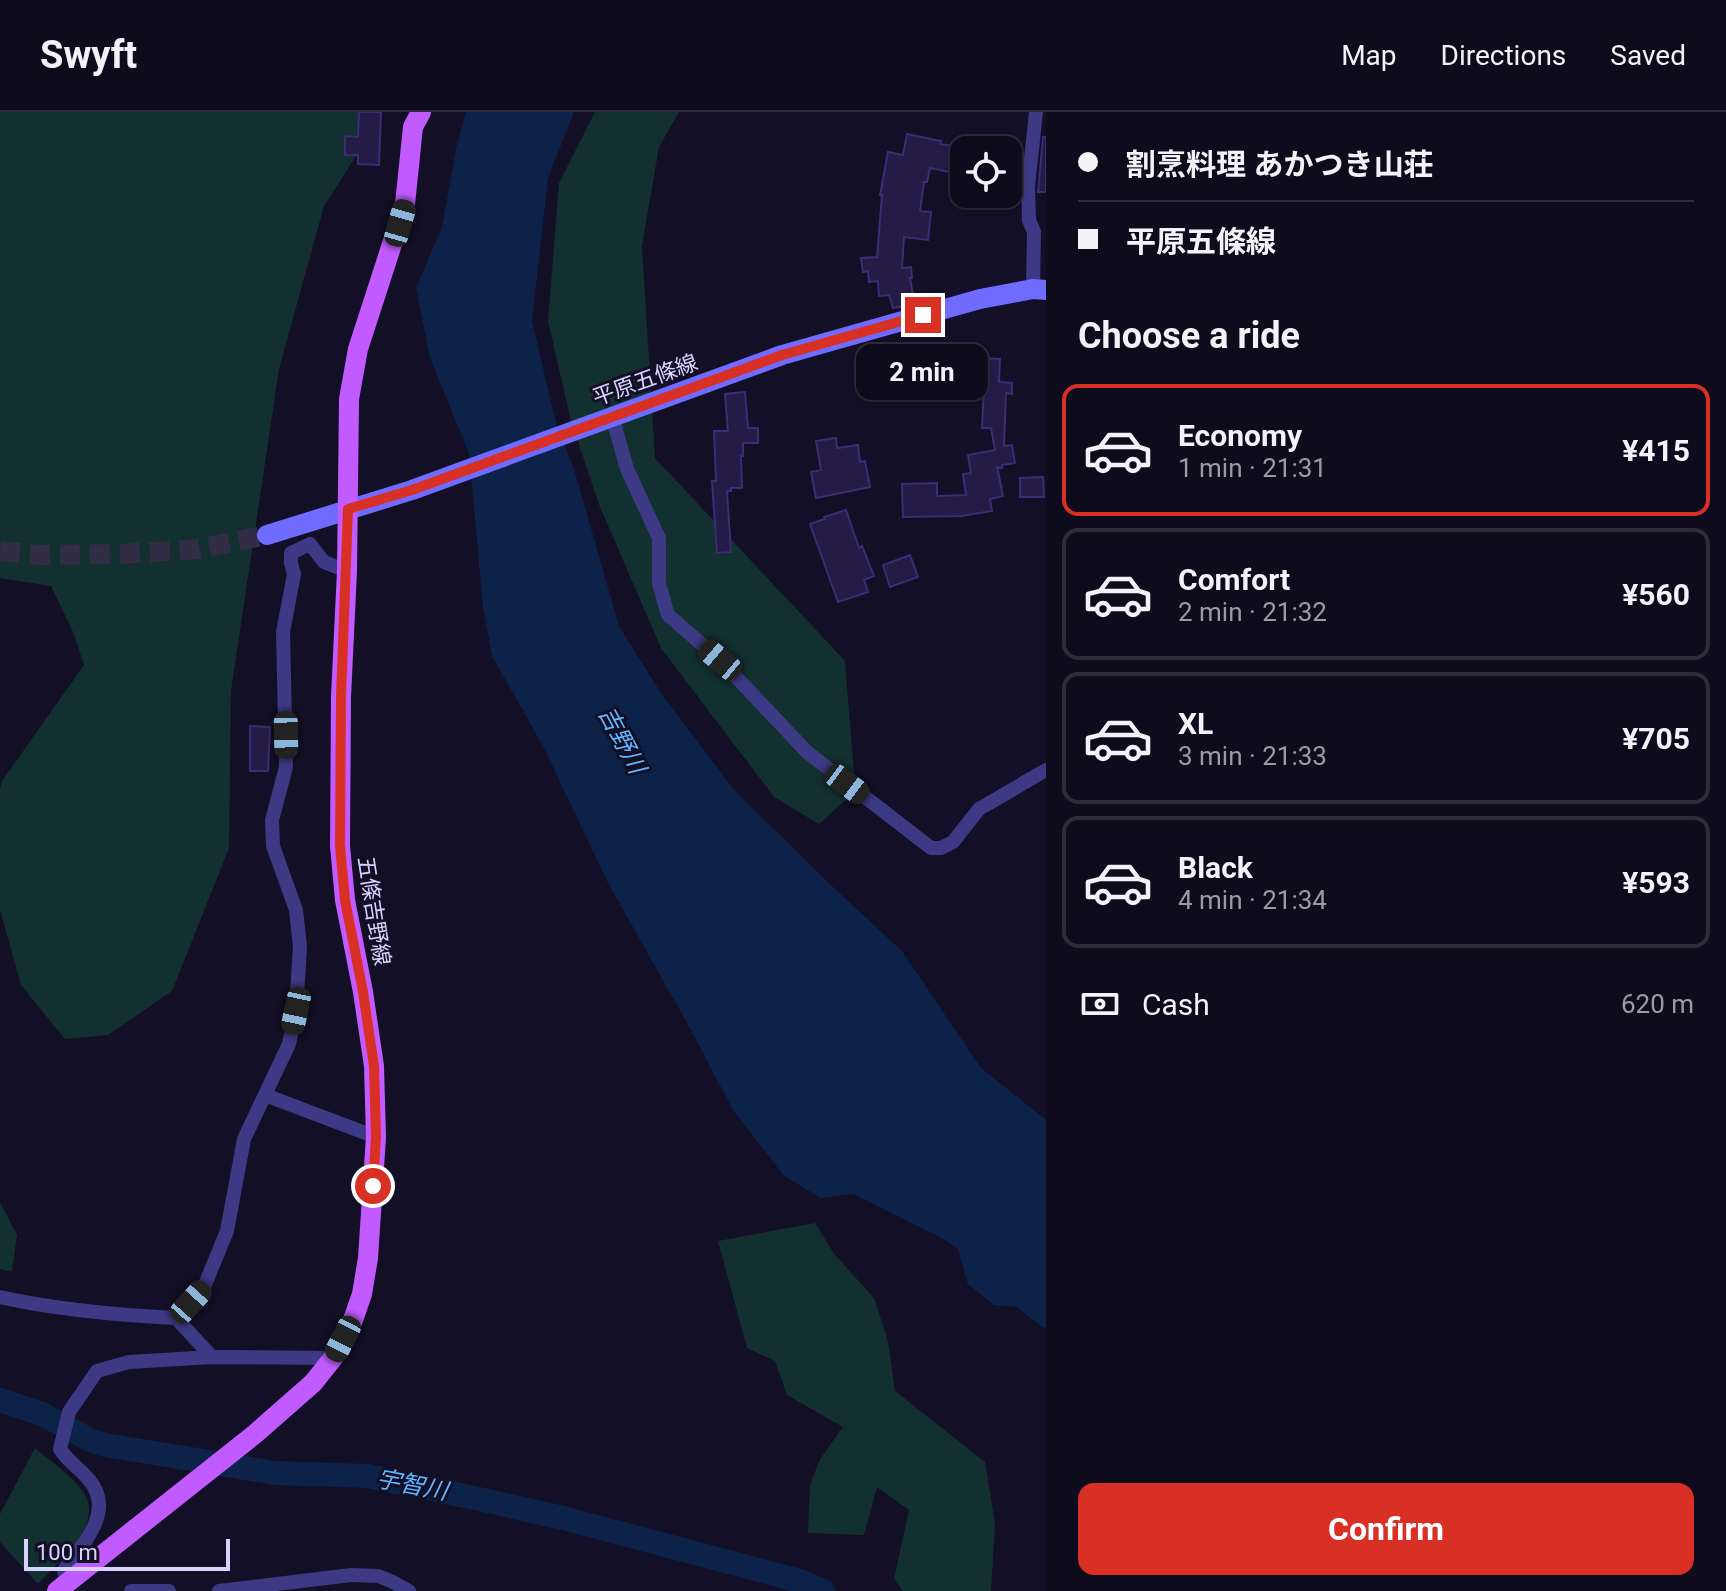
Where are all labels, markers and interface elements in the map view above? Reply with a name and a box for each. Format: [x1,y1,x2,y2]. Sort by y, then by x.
text: Swyft [40,33,137,77]
text: Map [1341,39,1397,72]
text: Directions [1441,39,1566,72]
text: Saved [1610,39,1686,72]
map controls [950,136,1022,208]
button: locate [950,136,1022,208]
text: 割烹料理 あかつき山荘 [1126,147,1433,182]
car [382,197,418,249]
text: 平原五條線 [1126,224,1276,259]
route end [905,297,941,333]
text: Choose a ride [1078,315,1300,357]
callout: 2 min [857,343,989,399]
street label: 平原五條線 [589,349,701,411]
text: 2 min [889,357,955,387]
icon: car [1082,414,1154,486]
text: Economy [1178,418,1302,453]
text: ¥415 [1622,433,1690,468]
text: 1 min · 21:31 [1178,453,1327,483]
icon: car [1082,558,1154,630]
text: Comfort [1178,562,1290,597]
text: ¥560 [1622,577,1690,612]
text: 2 min · 21:32 [1178,597,1327,627]
car [694,635,746,685]
water label: 吉野川 [593,702,653,781]
icon: car [1082,702,1154,774]
text: XL [1178,706,1213,741]
car [274,711,298,759]
text: ¥705 [1622,721,1690,756]
text: 3 min · 21:33 [1178,741,1327,771]
car [821,760,873,808]
icon: car [1082,846,1154,918]
text: Black [1178,850,1253,885]
street label: 五條吉野線 [353,855,395,967]
text: ¥593 [1622,865,1690,900]
text: 4 min · 21:34 [1178,885,1327,915]
icon: cash [1078,982,1122,1026]
car [279,985,313,1037]
text: Cash [1142,987,1210,1022]
text: 620 m [1621,989,1694,1019]
route start [355,1168,391,1204]
car [166,1276,216,1328]
car [321,1312,365,1366]
water label: 宇智川 [374,1464,453,1506]
button: Confirm [1078,1483,1694,1575]
scale bar [24,1535,230,1571]
text: 100 m [36,1540,98,1565]

